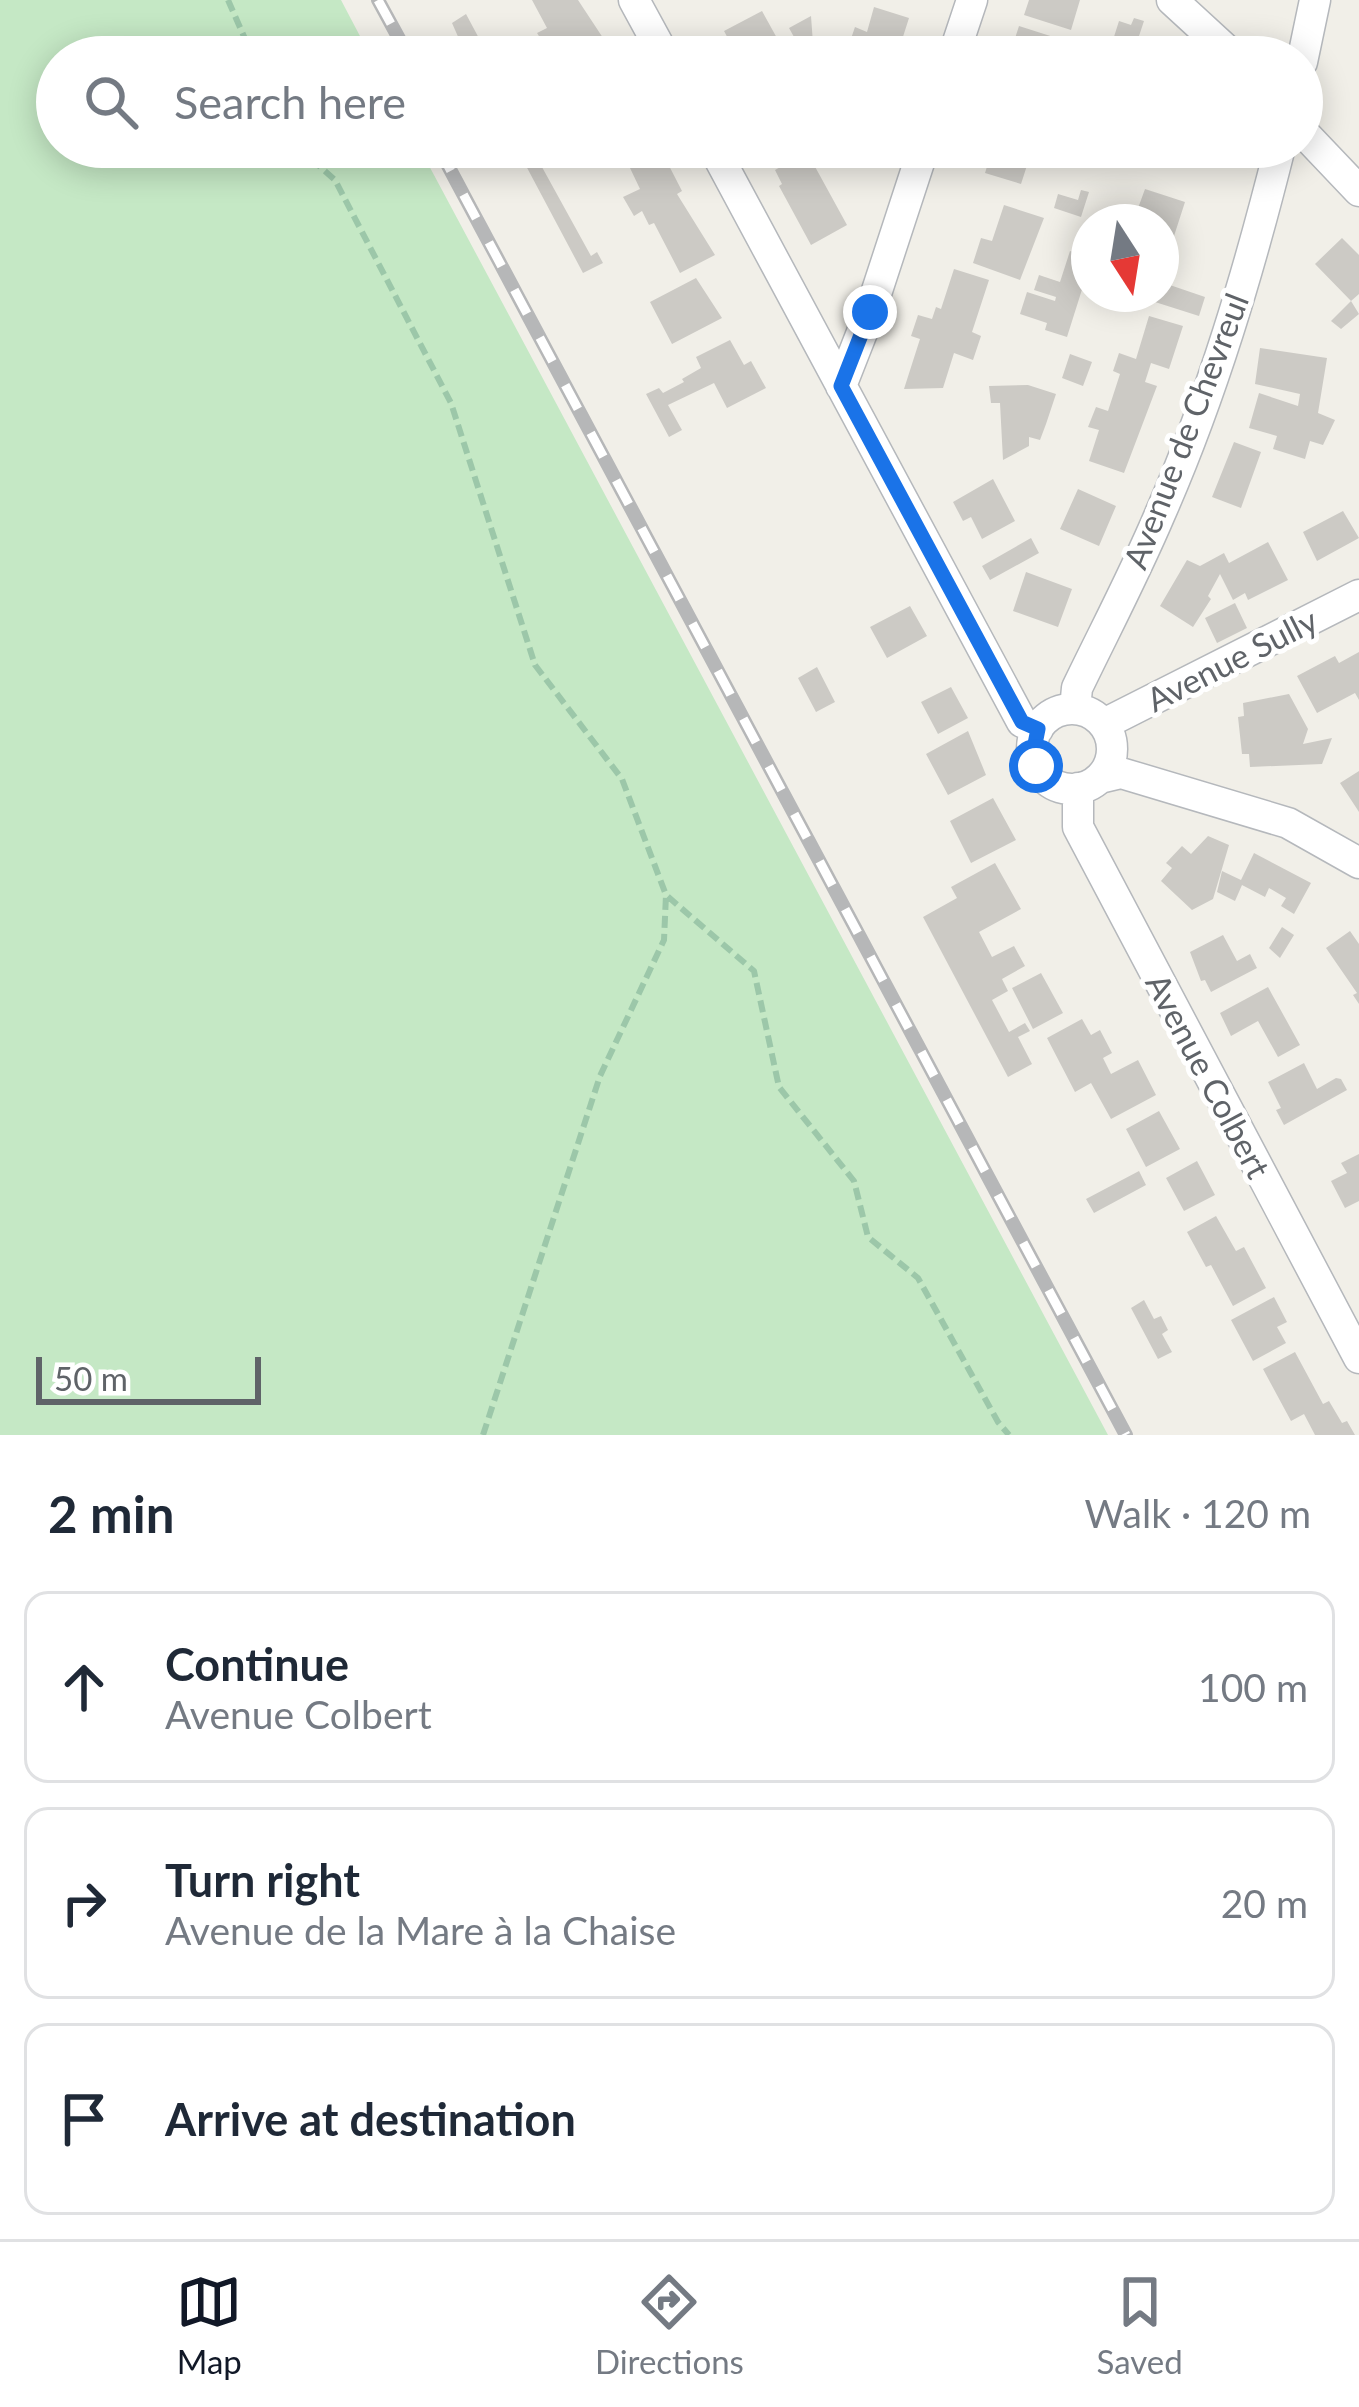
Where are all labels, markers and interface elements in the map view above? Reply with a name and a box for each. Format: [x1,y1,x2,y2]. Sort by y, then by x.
search box [36,36,1323,168]
icon: search [78,69,144,135]
text: Search here [174,75,406,129]
north arrow [1071,204,1179,312]
route end [843,285,897,339]
street label: Avenue de Chevreul [1114,287,1256,574]
street label: Avenue Sully [1139,599,1324,719]
route start [1009,739,1063,793]
street label: Avenue Colbert [1138,967,1280,1185]
scale bar [36,1351,261,1404]
text: 50 m [54,1358,128,1398]
text: 2 min [48,1483,174,1544]
text: Walk · 120 m [1084,1490,1311,1536]
text: Continue [165,1637,349,1691]
icon: ahead [51,1654,117,1720]
text: 100 m [1198,1664,1308,1710]
text: Avenue Colbert [165,1691,432,1737]
text: Turn right [165,1853,360,1907]
icon: right [51,1870,117,1936]
text: 20 m [1221,1880,1308,1926]
text: Avenue de la Mare à la Chaise [165,1907,676,1953]
icon: arrive [51,2086,117,2152]
text: Arrive at destination [165,2092,576,2146]
tab: Map [176,2269,242,2381]
tab: Directions [595,2269,744,2381]
tab: Saved [1096,2269,1183,2381]

